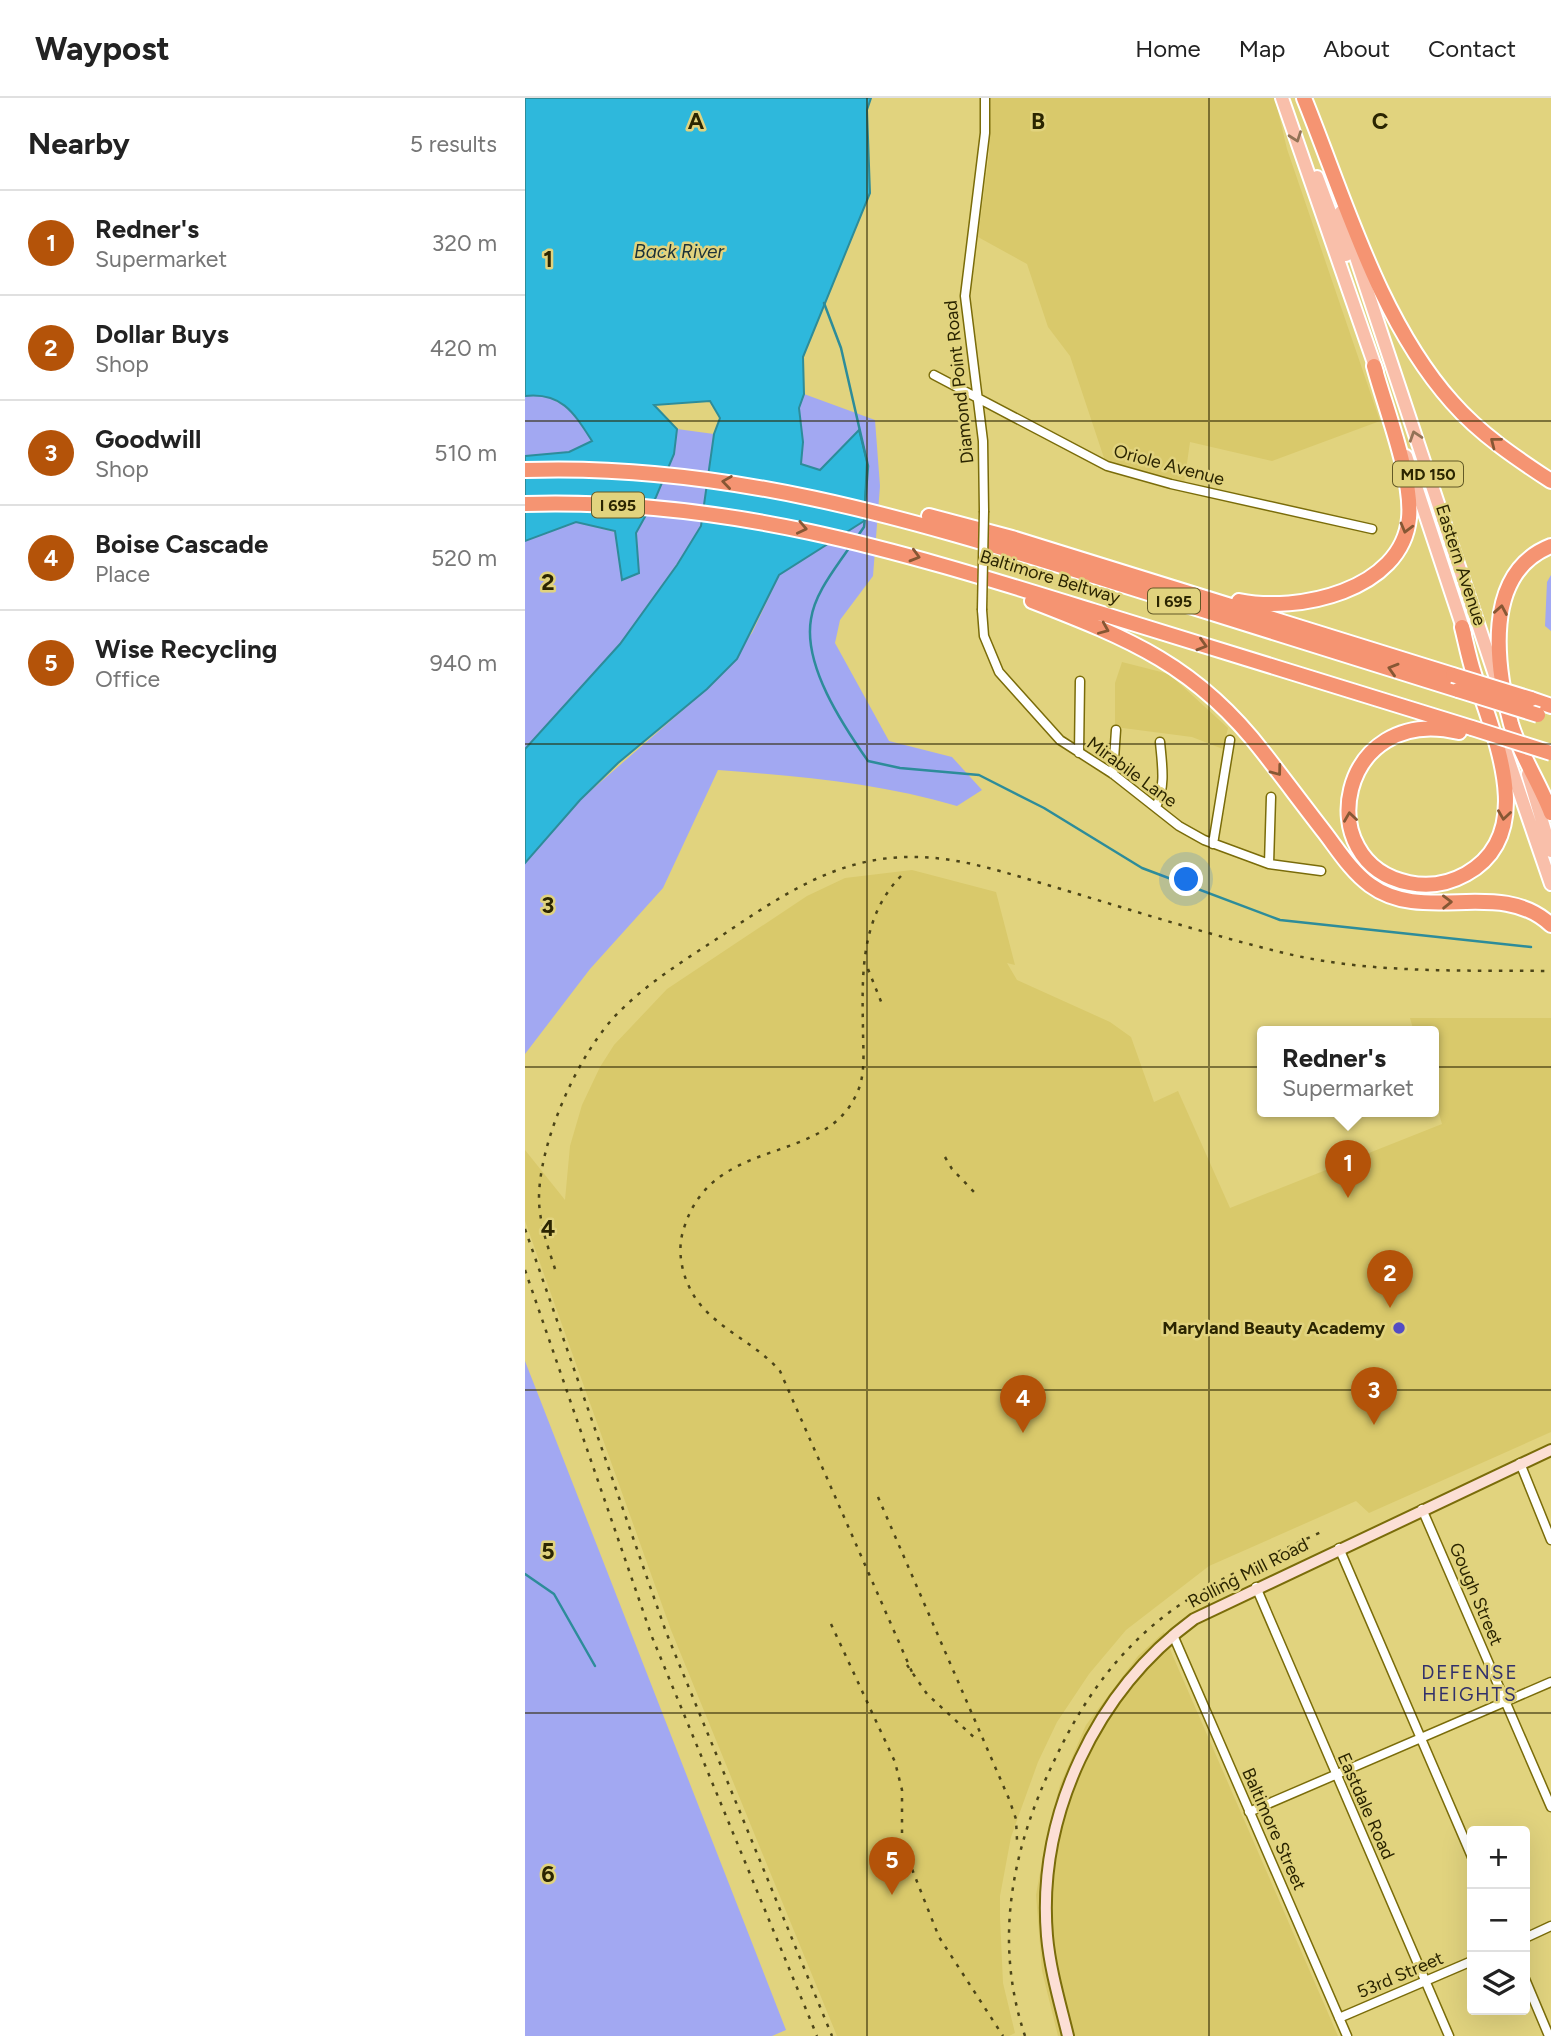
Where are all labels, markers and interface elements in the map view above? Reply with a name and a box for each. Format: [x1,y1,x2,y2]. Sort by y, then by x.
text: Waypost [35,29,170,68]
text: Home [1135,34,1201,63]
text: Map [1239,34,1285,63]
text: About [1323,34,1390,63]
text: Contact [1428,34,1516,63]
text: A [688,107,705,135]
text: B [1031,107,1045,135]
text: C [1372,107,1389,135]
text: Nearby [28,125,130,162]
text: 5 results [410,130,497,158]
one-way arrow [1288,131,1302,143]
text: Redner's [95,213,199,245]
text: 1 [46,229,56,257]
text: 320 m [432,229,497,257]
water label: Back River [634,240,724,263]
text: Supermarket [95,245,227,273]
text: 1 [543,245,553,273]
street label: Diamond Point Road [939,299,979,465]
text: Dollar Buys [95,318,229,350]
text: 2 [44,334,58,362]
text: 420 m [430,334,497,362]
text: Shop [95,350,149,378]
text: Goodwill [95,423,201,455]
one-way arrow [1409,431,1424,443]
one-way arrow [1491,437,1503,450]
text: 3 [45,439,57,467]
text: 510 m [434,439,497,467]
street label: Oriole Avenue [1111,440,1227,490]
text: Shop [95,455,149,483]
road number: MD 150 [1393,462,1463,486]
one-way arrow [721,474,733,489]
road number: I 695 [592,492,644,518]
street label: Eastern Avenue [1431,502,1491,629]
one-way arrow [796,520,808,535]
one-way arrow [1400,521,1414,533]
text: Boise Cascade [95,528,268,560]
text: 4 [44,544,58,572]
text: 520 m [431,544,497,572]
street label: Baltimore Beltway [977,545,1123,609]
one-way arrow [909,548,921,563]
text: Place [95,560,150,588]
text: 2 [541,568,555,596]
road number: I 695 [1148,588,1200,614]
one-way arrow [1493,604,1508,616]
one-way arrow [1097,621,1109,635]
text: Wise Recycling [95,633,277,665]
one-way arrow [1196,636,1208,651]
text: 5 [44,649,58,677]
text: 940 m [430,649,497,677]
one-way arrow [1388,663,1400,678]
text: Office [95,665,160,693]
street label: Mirabile Lane [1083,732,1181,812]
one-way arrow [1269,763,1282,776]
one-way arrow [1496,809,1511,821]
one-way arrow [1342,811,1357,823]
your location [1169,862,1203,896]
text: 3 [542,891,554,919]
one-way arrow [1442,894,1452,910]
popup [1257,1026,1439,1117]
text: Redner's [1282,1042,1386,1074]
text: Supermarket [1282,1074,1414,1102]
pin: 1 [1325,1140,1371,1198]
text: 4 [541,1214,555,1242]
pin: 2 [1367,1250,1413,1308]
place label: Maryland Beauty Academy [1162,1317,1386,1339]
marker: Maryland Beauty Academy [1391,1320,1407,1336]
pin: 3 [1351,1367,1397,1425]
pin: 4 [1000,1375,1046,1433]
street label: Rolling Mill Road [1184,1533,1312,1613]
text: 5 [541,1537,555,1565]
street label: Gough Street [1444,1539,1508,1649]
district label: DEFENSE HEIGHTS [1421,1661,1519,1706]
street label: Eastdale Road [1333,1749,1399,1863]
street label: Baltimore Street [1237,1764,1311,1894]
map controls [1467,1826,1530,2015]
button: + [1467,1826,1530,1889]
pin: 5 [869,1837,915,1895]
text: 6 [541,1860,555,1888]
button: − [1467,1889,1530,1952]
street label: 53rd Street [1354,1947,1447,2003]
button: layers [1467,1952,1530,2015]

